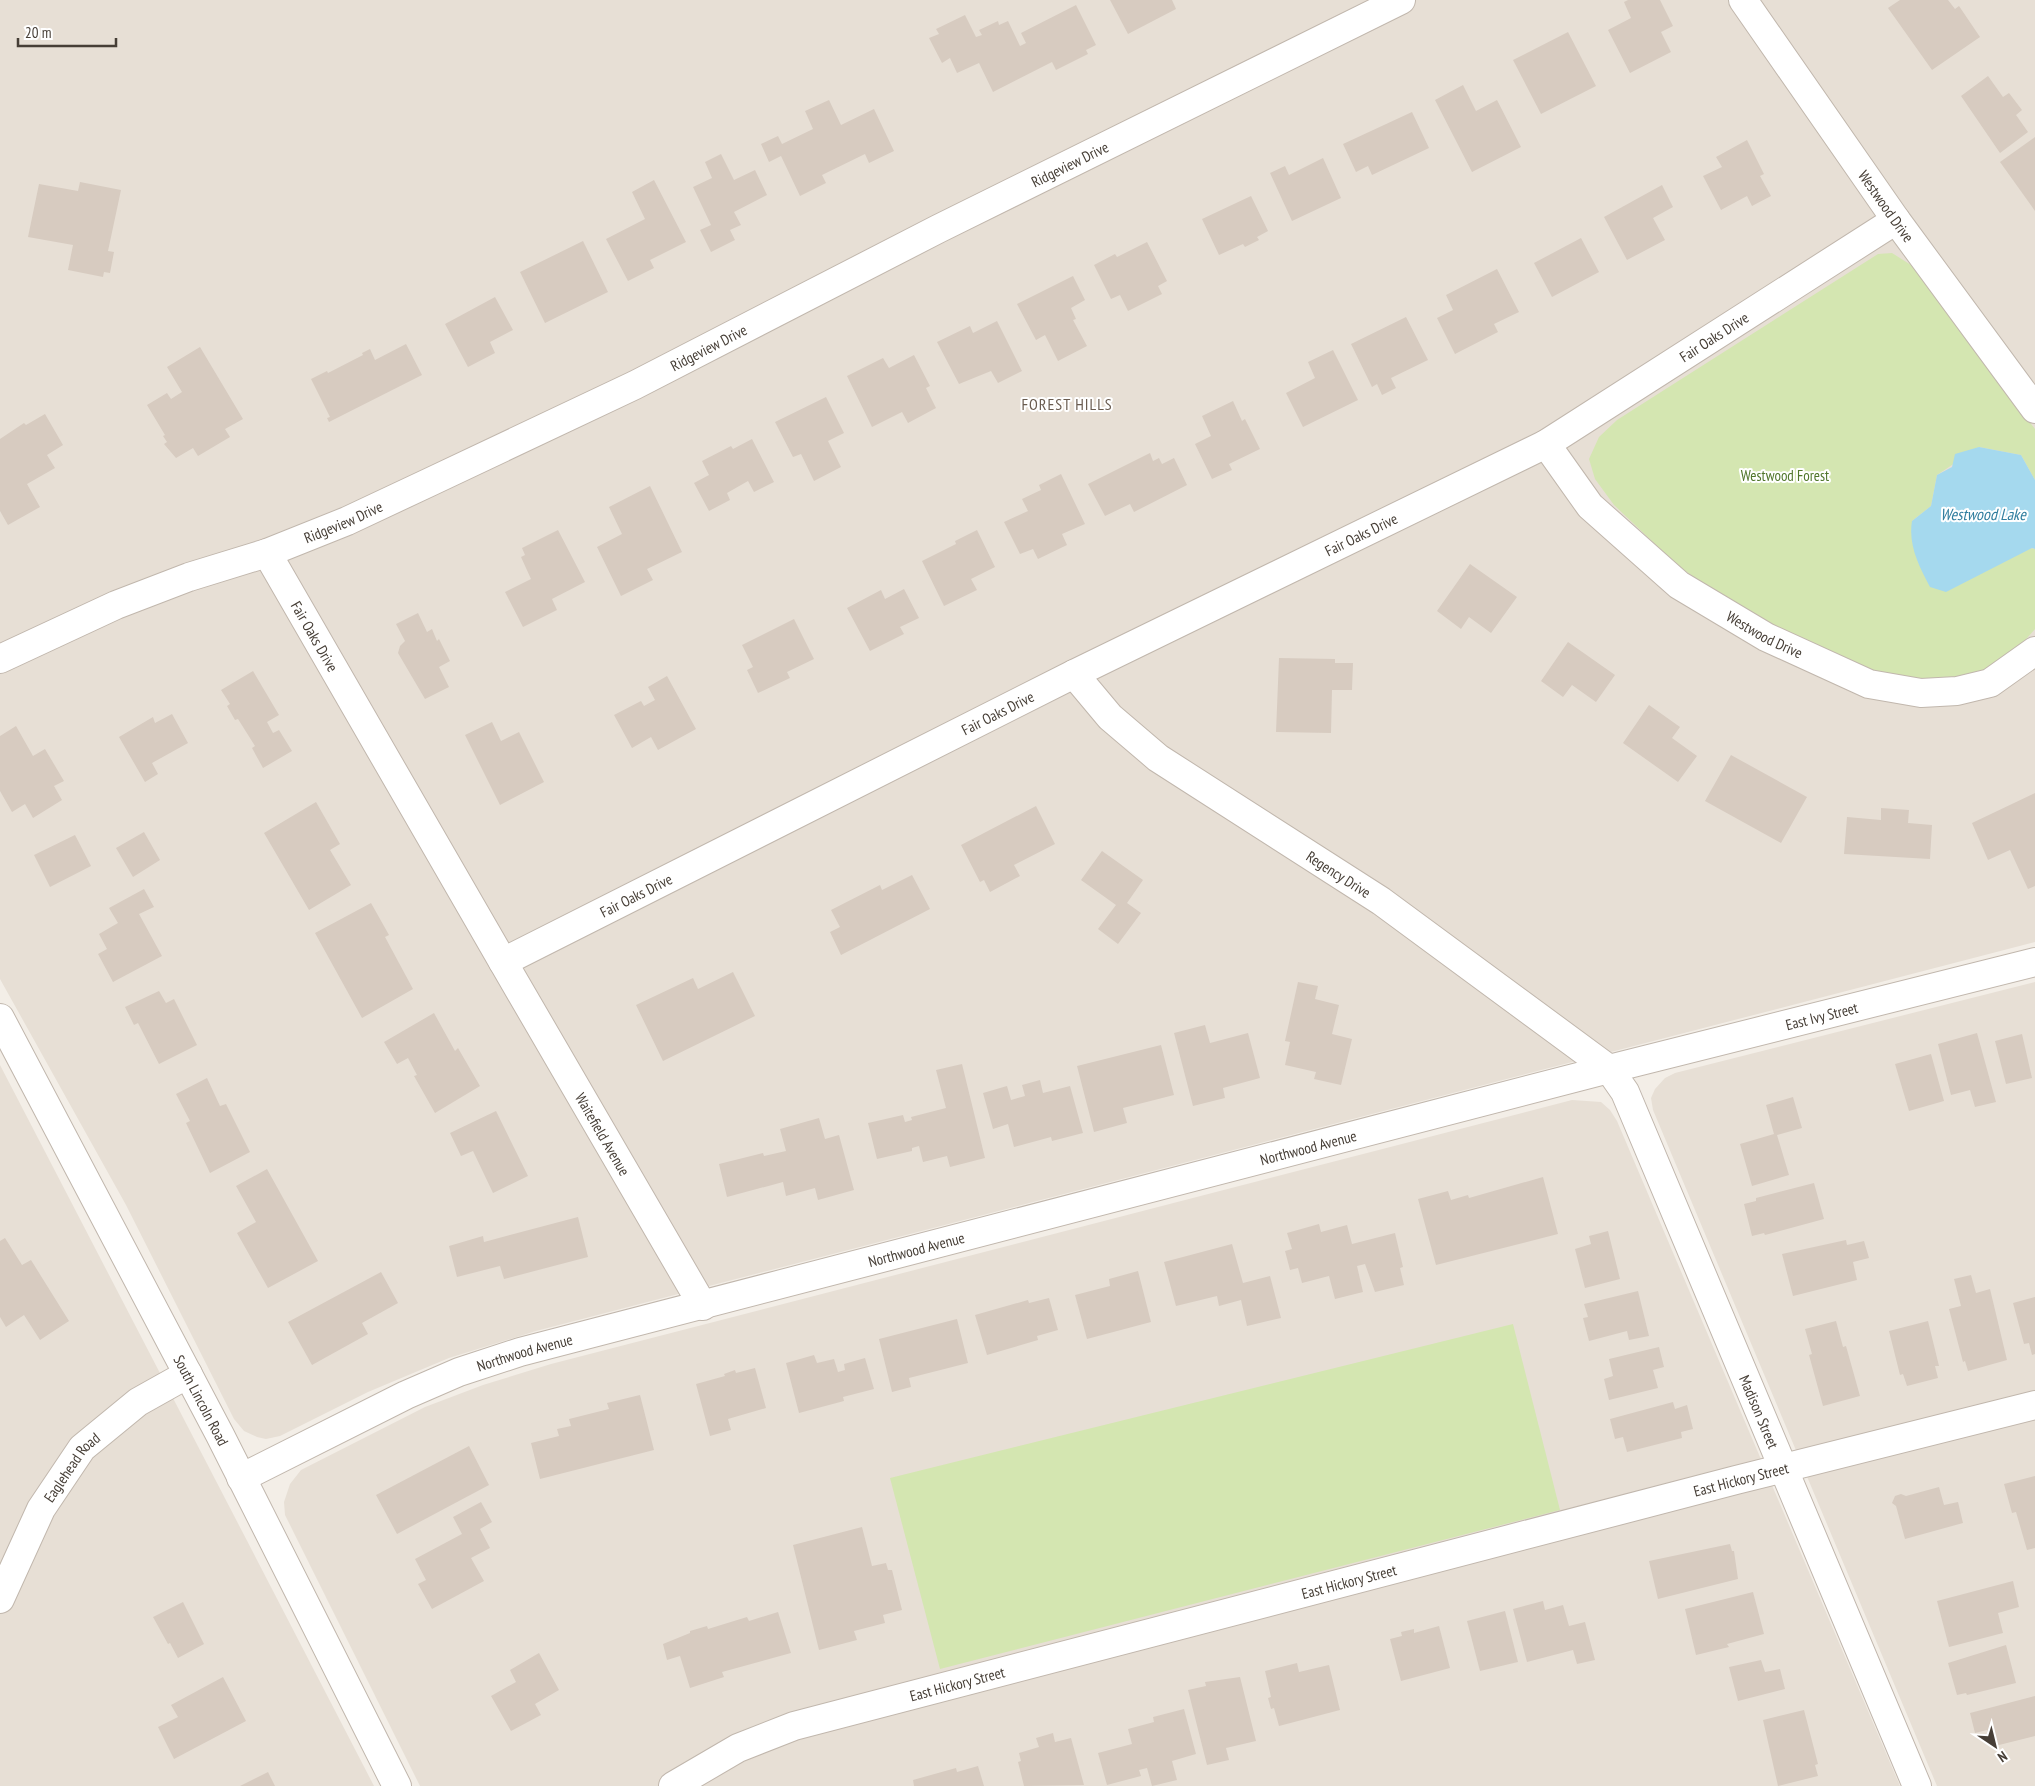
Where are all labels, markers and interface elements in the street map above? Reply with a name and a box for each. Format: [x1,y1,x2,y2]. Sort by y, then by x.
scale bar [18,15,115,47]
text: 20 m [25,23,51,42]
street label: Ridgeview Drive [1028,137,1111,191]
street label: Westwood Drive [1855,166,1918,246]
street label: Fair Oaks Drive [1676,307,1752,366]
street label: Ridgeview Drive [667,320,750,375]
district label: FOREST HILLS [1021,394,1113,414]
park label: Westwood Forest [1741,466,1829,485]
street label: Ridgeview Drive [301,496,385,547]
water label: Westwood Lake [1940,504,2027,524]
street label: Fair Oaks Drive [1322,508,1400,560]
street label: Fair Oaks Drive [287,597,343,675]
street label: Westwood Drive [1723,606,1806,662]
street label: Fair Oaks Drive [958,686,1037,739]
street label: Regency Drive [1303,846,1375,902]
street label: Fair Oaks Drive [597,869,675,921]
street label: East Ivy Street [1783,997,1860,1034]
street label: Waitefield Avenue [572,1089,635,1179]
street label: Northwood Avenue [1258,1126,1358,1169]
street label: Northwood Avenue [866,1227,966,1271]
street label: Northwood Avenue [474,1329,574,1375]
street label: South Lincoln Road [170,1351,233,1449]
street label: Madison Street [1736,1372,1783,1451]
street label: Eaglehead Road [39,1428,103,1505]
street label: East Hickory Street [1691,1458,1790,1500]
street label: East Hickory Street [1299,1560,1398,1603]
street label: East Hickory Street [908,1662,1007,1705]
north arrow [1970,1721,2020,1771]
text: N [1994,1747,2011,1766]

